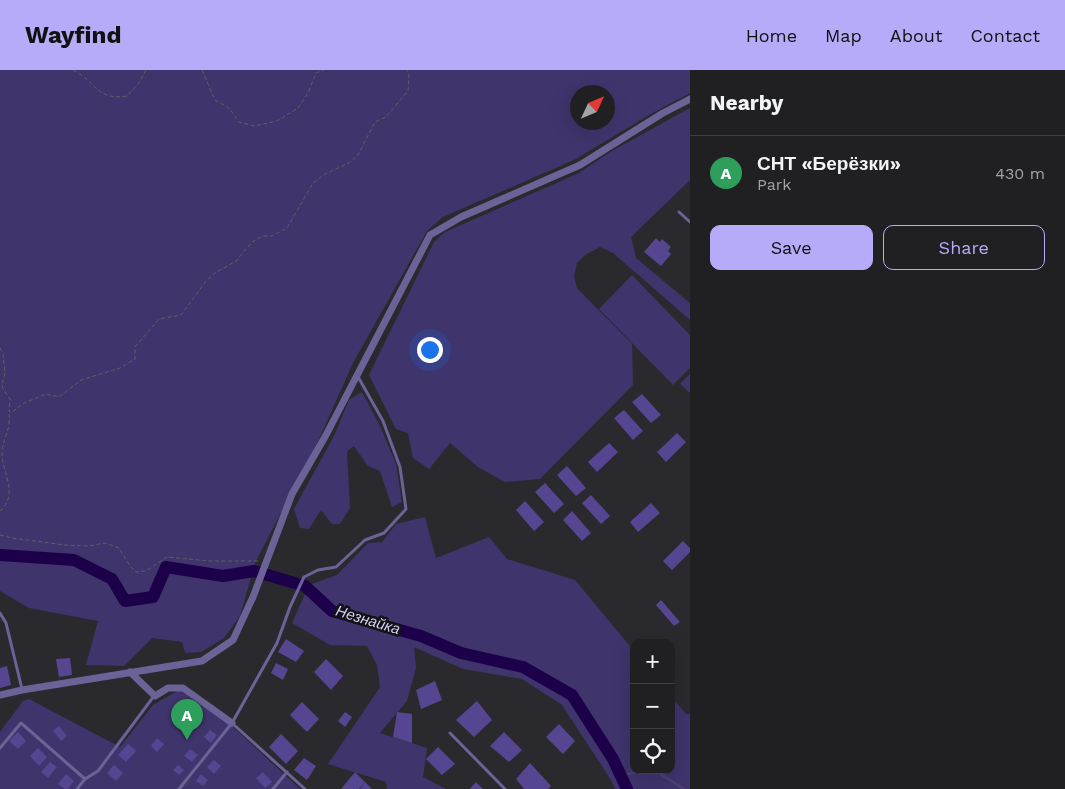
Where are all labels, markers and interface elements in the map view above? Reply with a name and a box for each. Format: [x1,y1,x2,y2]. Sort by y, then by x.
text: Wayfind [25,21,121,49]
text: Home [746,25,797,46]
text: Map [825,25,862,46]
text: About [890,25,942,46]
text: Contact [970,25,1040,46]
north arrow [570,85,615,130]
text: Nearby [710,90,783,115]
text: СНТ «Берёзки» [757,152,901,175]
text: A [721,164,731,183]
text: 430 m [995,164,1045,183]
text: Park [757,175,791,194]
button: Save [710,225,873,270]
button: Share [883,225,1045,270]
your location [417,337,443,363]
water label: Незнайка [334,602,402,638]
map controls [630,639,675,774]
button: + [630,639,675,684]
button: − [630,684,675,729]
pin: A [171,699,203,740]
button: locate [630,729,675,774]

